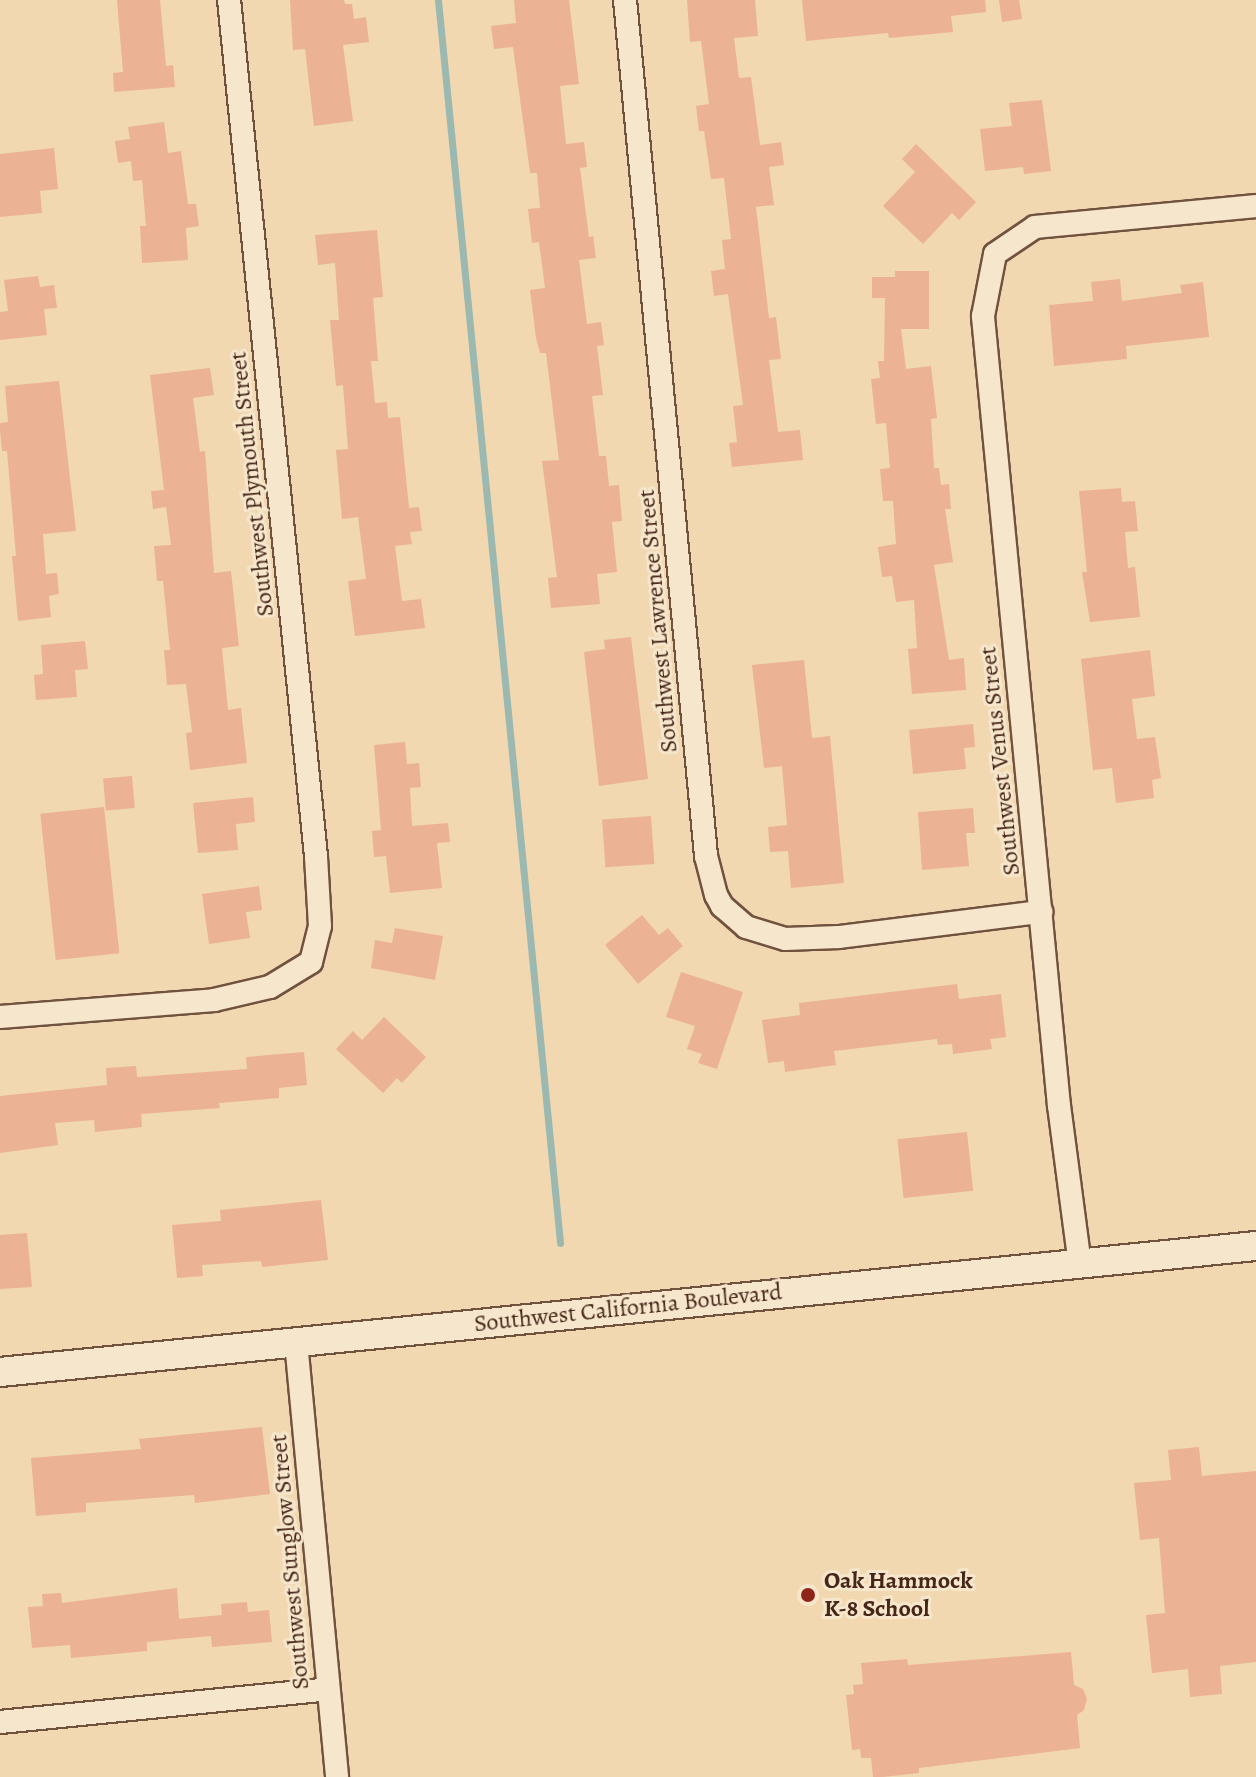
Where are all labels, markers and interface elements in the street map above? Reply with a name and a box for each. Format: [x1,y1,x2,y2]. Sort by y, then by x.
street label: Southwest Plymouth Street [224,350,280,618]
street label: Southwest Lawrence Street [632,488,684,754]
street label: Southwest Venus Street [974,645,1026,877]
street label: Southwest California Boulevard [473,1278,783,1338]
street label: Southwest Sunglow Street [264,1433,316,1691]
place label: Oak Hammock K-8 School [824,1567,973,1623]
marker: Oak Hammock K-8 School [799,1586,817,1604]

